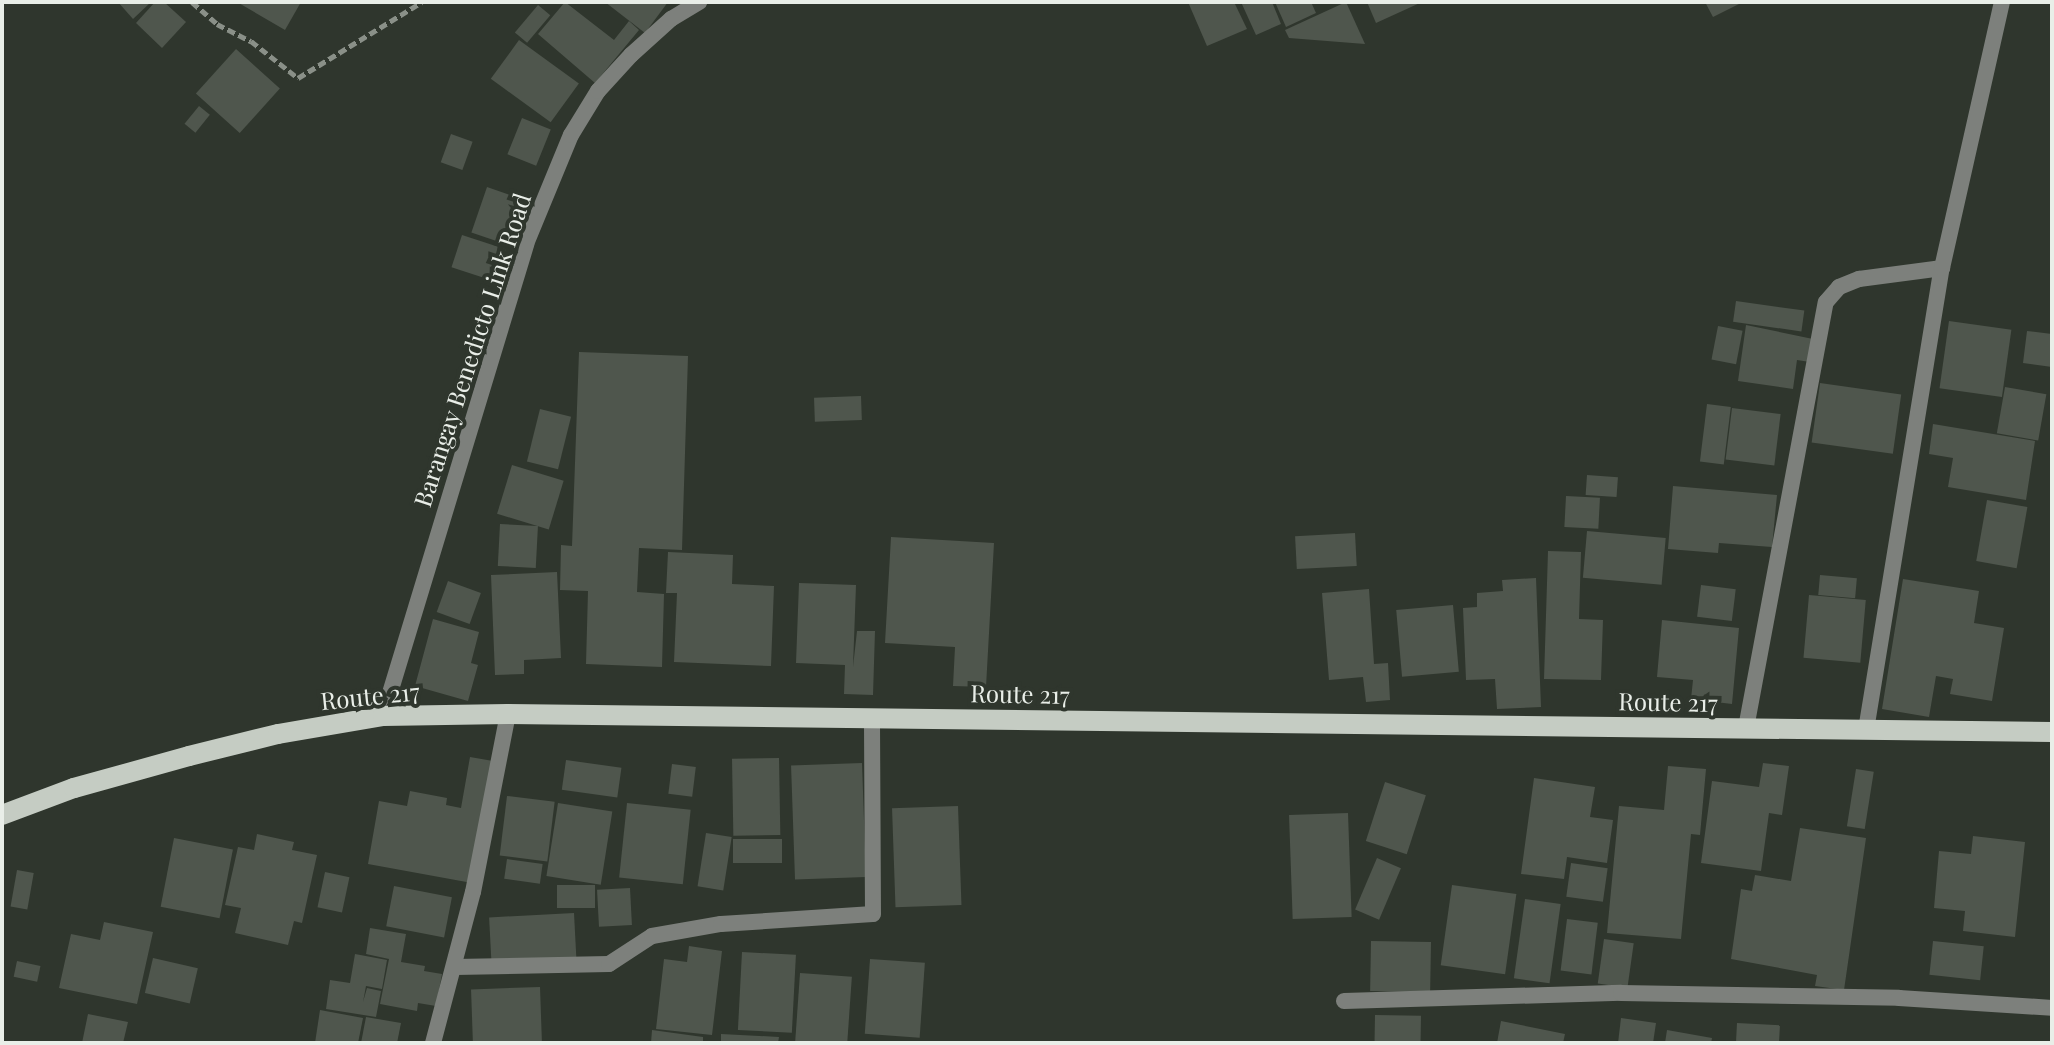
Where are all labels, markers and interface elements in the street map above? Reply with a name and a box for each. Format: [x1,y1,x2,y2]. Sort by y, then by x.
street label: Barangay Benedicto Link Road [407,189,537,511]
street label: Route 217 [319,676,421,716]
street label: Route 217 [970,679,1070,709]
street label: Route 217 [1618,687,1718,717]

